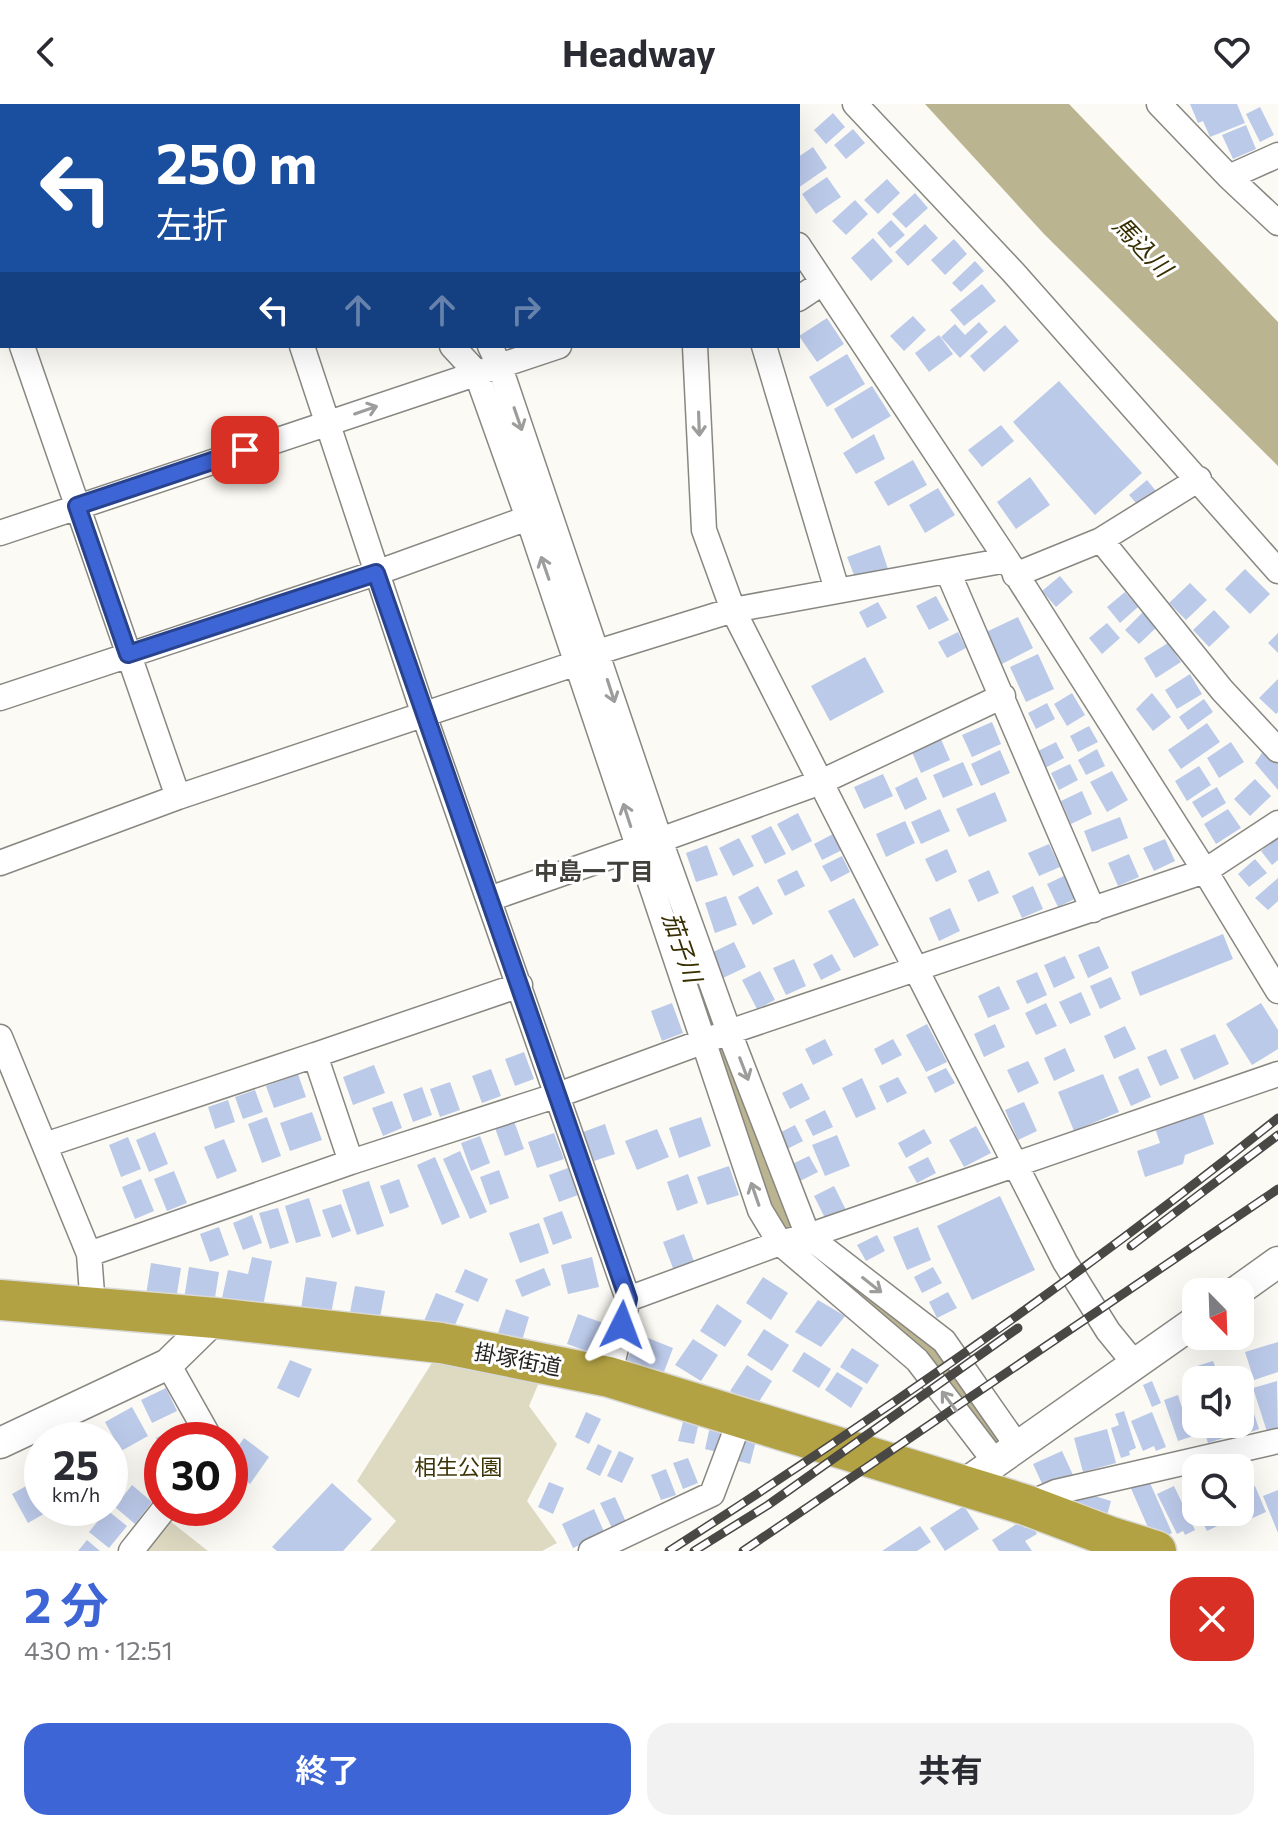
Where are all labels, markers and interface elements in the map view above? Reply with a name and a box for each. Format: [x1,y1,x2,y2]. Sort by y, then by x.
icon: back [24,30,68,74]
text: Headway [562,30,716,74]
icon: heart [1210,30,1254,74]
text: 250 m [156,127,317,196]
icon: left [24,136,128,240]
text: 左折 [156,201,228,245]
water label: 馬込川 [1108,210,1181,284]
icon: left [252,288,296,332]
icon: ahead [336,288,380,332]
icon: ahead [420,288,464,332]
icon: right [504,288,548,332]
one-way arrow [353,401,378,416]
one-way arrow [512,406,527,431]
one-way arrow [692,410,707,437]
pin [211,416,279,484]
icon: arrive [223,428,267,472]
one-way arrow [536,556,551,581]
one-way arrow [604,678,619,704]
one-way arrow [619,802,634,827]
district label: 中島一丁目 [534,856,654,885]
water label: 茄子川 [658,908,709,989]
one-way arrow [737,1056,752,1081]
one-way arrow [746,1181,761,1206]
one-way arrow [861,1277,882,1294]
north arrow [1182,1278,1254,1350]
map controls [1182,1278,1254,1526]
position arrow [580,1283,664,1367]
street label: 掛塚街道 [472,1337,564,1381]
button: sound [1182,1366,1254,1438]
one-way arrow [940,1391,957,1412]
speed limit sign: 30 [144,1422,248,1526]
text: 25 [53,1439,99,1488]
park label: 相生公園 [414,1453,502,1480]
button: search [1182,1454,1254,1526]
text: km/h [52,1482,100,1506]
text: 2 分 [24,1574,108,1633]
button: close [1170,1577,1254,1661]
text: 430 m · 12:51 [24,1634,173,1665]
button: 終了 [24,1723,631,1815]
button: 共有 [647,1723,1254,1815]

